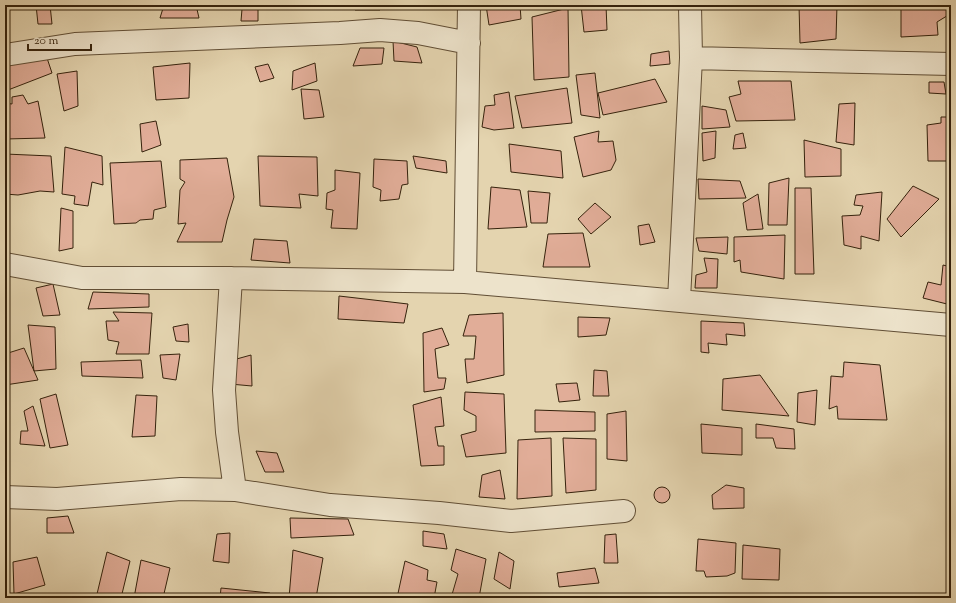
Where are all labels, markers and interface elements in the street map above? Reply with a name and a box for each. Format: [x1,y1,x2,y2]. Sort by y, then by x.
scale bar [28,26,91,52]
text: 20 m [34,32,59,50]

